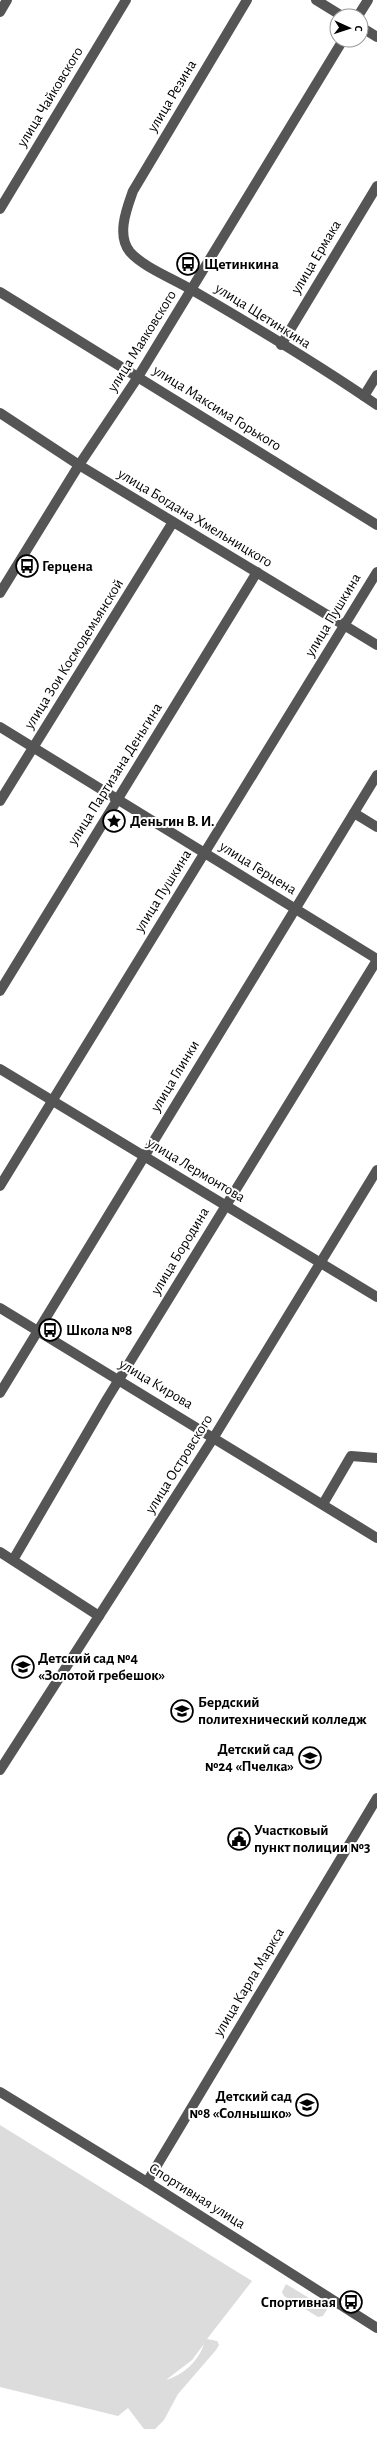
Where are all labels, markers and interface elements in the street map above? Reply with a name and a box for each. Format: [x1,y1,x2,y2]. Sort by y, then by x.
north arrow [329,8,369,48]
text: С [353,25,364,32]
street label: улица Чайковского [14,44,86,150]
street label: улица Резина [144,57,199,135]
street label: улица Ермака [288,217,344,297]
bus stop icon: Щетинкина [175,251,201,277]
place label: Щетинкина [204,257,279,272]
street label: улица Щетинкина [212,280,314,352]
street label: улица Маяковского [104,288,179,395]
street label: улица Максима Горького [149,362,284,454]
street label: улица Богдана Хмельницкого [114,465,275,570]
bus stop icon: Герцена [14,553,40,579]
place label: Герцена [42,559,93,574]
street label: улица Пушкина [302,571,364,660]
street label: улица Зои Космодемьянской [21,576,126,732]
street label: улица Партизана Деньгина [65,700,165,848]
place icon: Деньгин В. И. [101,808,127,834]
place label: Деньгин В. И. [130,814,214,829]
street label: улица Герцена [216,838,299,898]
street label: улица Пушкина [131,847,194,936]
street label: улица Глинки [147,1038,202,1115]
street label: улица Лермонтова [143,1134,248,1205]
street label: улица Бородина [148,1205,212,1298]
bus stop icon: Школа №8 [37,1317,63,1343]
place label: Школа №8 [66,1323,132,1338]
street label: улица Кирова [116,1356,196,1412]
street label: улица Островского [142,1412,215,1517]
place label: Детский сад №4 «Золотой гребешок» [38,1651,165,1683]
school or university icon: Детский сад №4 «Золотой гребешок» [10,1654,36,1680]
place label: Бердский политехнический колледж [198,1695,367,1727]
school or university icon: Бердский политехнический колледж [169,1698,195,1724]
place label: Детский сад №24 «Пчелка» [205,1742,294,1774]
school or university icon: Детский сад №24 «Пчелка» [297,1745,323,1771]
place label: Участковый пункт полиции №3 [254,1823,370,1855]
public building icon: Участковый пункт полиции №3 [226,1826,252,1852]
street label: улица Карла Маркса [210,1925,287,2040]
place label: Детский сад №8 «Солнышко» [189,2089,292,2121]
school or university icon: Детский сад №8 «Солнышко» [294,2092,320,2118]
street label: Спортивная улица [146,2160,248,2232]
bus stop icon: Спортивная [338,2289,364,2315]
place label: Спортивная [261,2295,336,2310]

